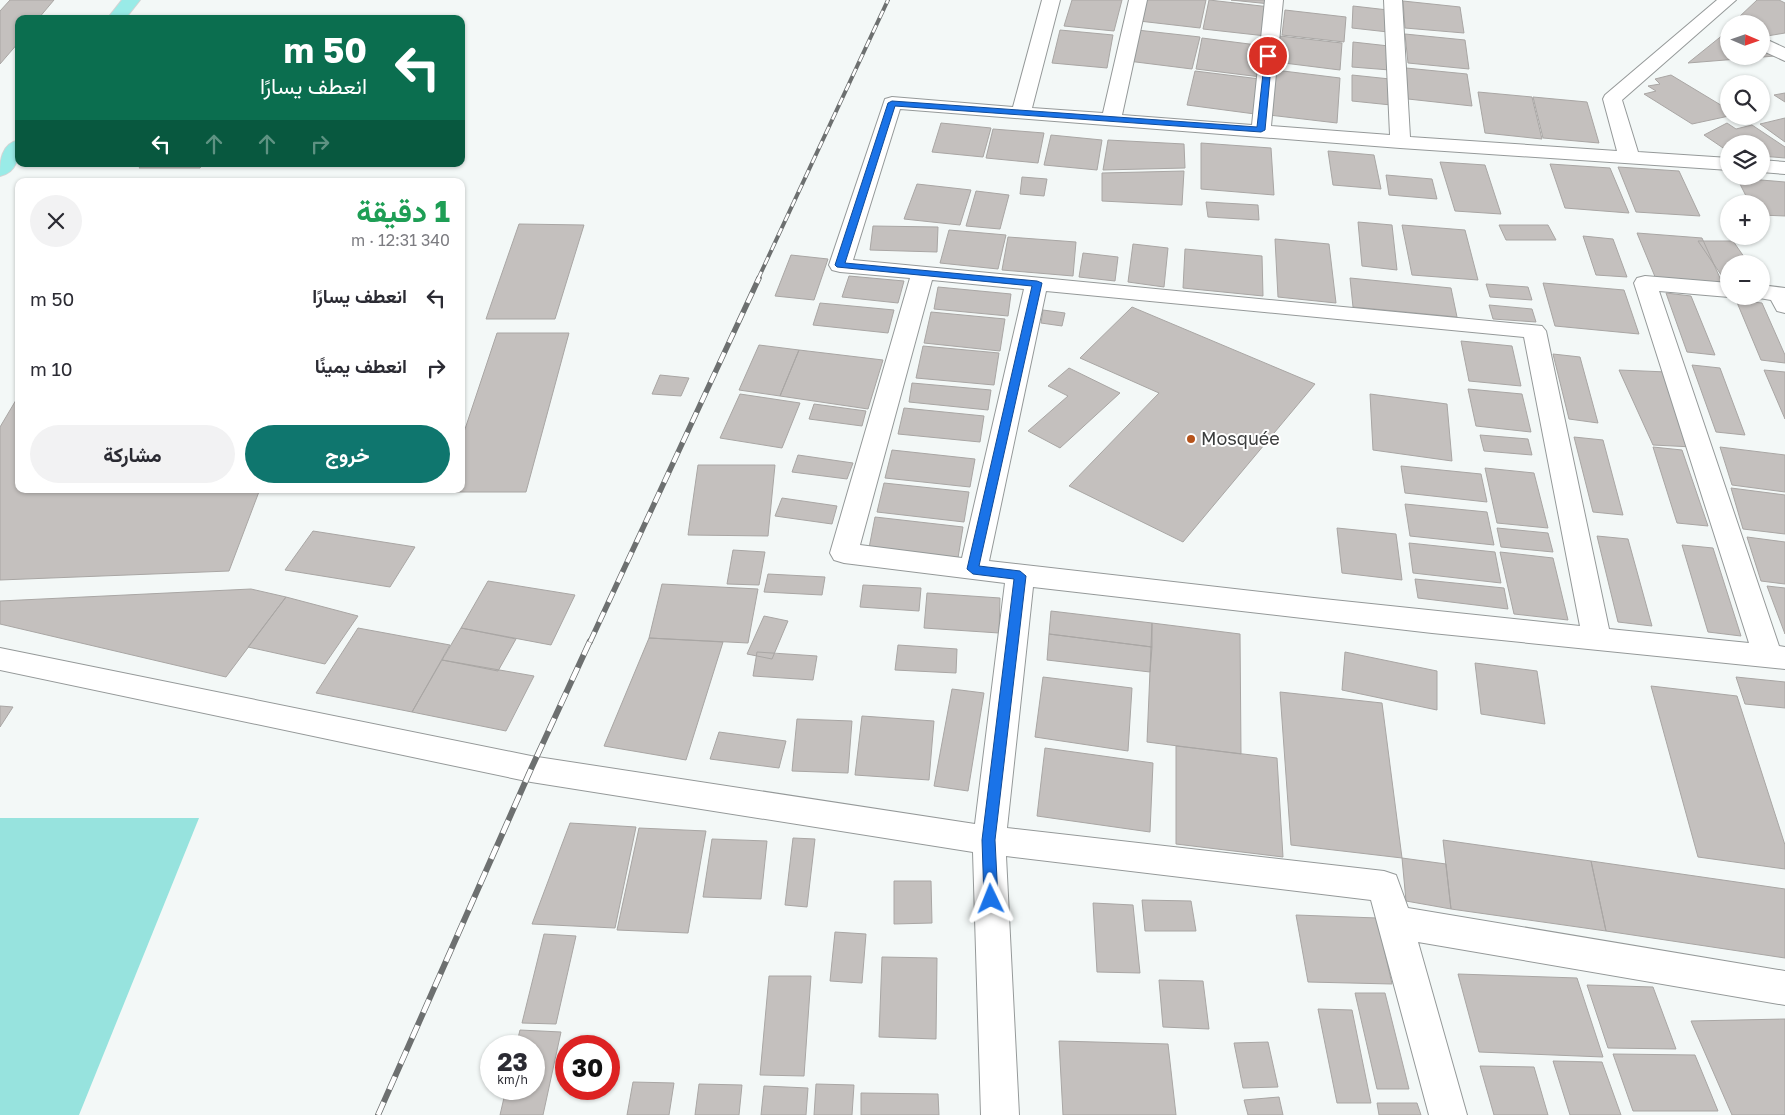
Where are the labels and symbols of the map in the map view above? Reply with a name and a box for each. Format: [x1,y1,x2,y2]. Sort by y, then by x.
north arrow [1720,15,1770,65]
pin [1247,35,1289,77]
place label: Mosquée [1201,427,1280,449]
marker: Mosquée [1185,433,1197,445]
position arrow [964,872,1016,924]
speed limit sign: 30 [555,1035,620,1100]

